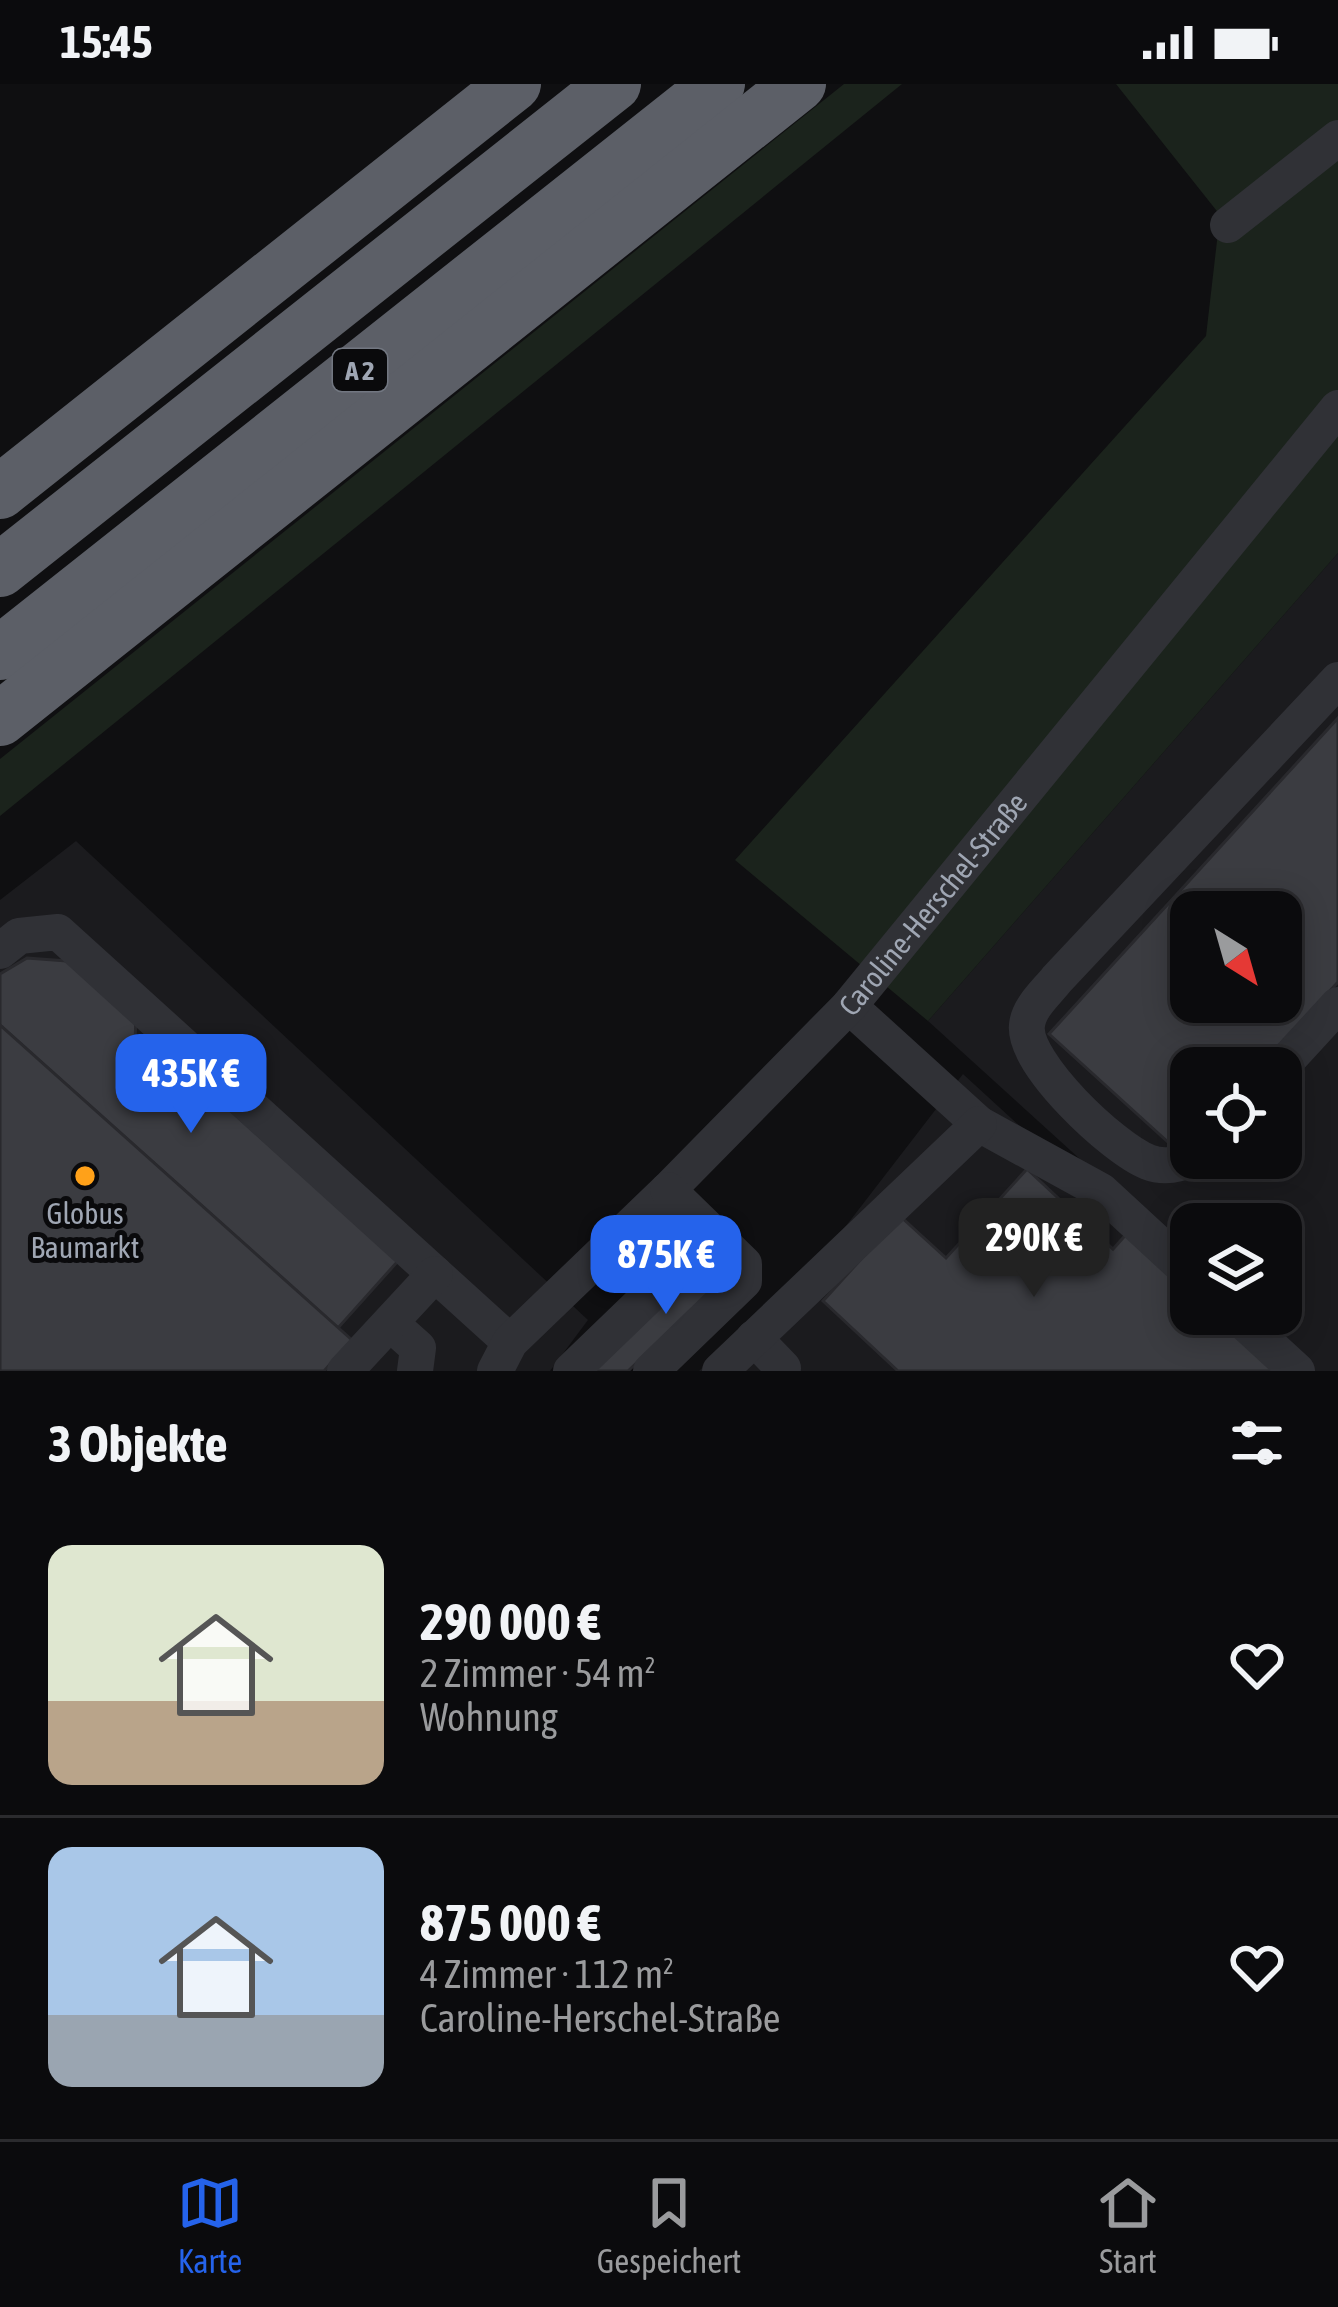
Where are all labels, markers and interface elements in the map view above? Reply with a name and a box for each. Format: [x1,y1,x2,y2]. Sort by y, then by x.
text: 15:45 [60,16,153,68]
road number: A 2 [333,349,387,391]
street label: Caroline-Herschel-Straße [832,786,1034,1022]
north arrow [1170,891,1302,1023]
map controls [1170,891,1302,1335]
pin: 435K € [93,1034,289,1136]
button: locate [1170,1047,1302,1179]
text: 435K € [143,1051,240,1095]
marker: Globus Baumarkt [72,1163,98,1189]
place label: Globus Baumarkt [31,1196,139,1264]
pin: 290K € [936,1198,1132,1300]
button: layers [1170,1203,1302,1335]
pin: 875K € [568,1215,764,1317]
text: 290K € [986,1215,1083,1259]
text: 875K € [618,1232,715,1276]
icon: filters [1224,1410,1290,1476]
text: 3 Objekte [48,1414,228,1473]
text: 290 000 € [420,1592,601,1651]
icon: home [144,1593,288,1737]
icon: heart [1224,1632,1290,1698]
text: 2 Zimmer · 54 m² [420,1651,656,1695]
text: Wohnung [420,1695,558,1739]
text: 875 000 € [420,1893,601,1952]
icon: home [144,1895,288,2039]
icon: heart [1224,1934,1290,2000]
text: 4 Zimmer · 112 m² [420,1952,674,1996]
text: Caroline-Herschel-Straße [420,1996,780,2040]
tab: Karte [177,2170,243,2280]
tab: Gespeichert [597,2170,741,2280]
tab: Start [1095,2170,1161,2280]

